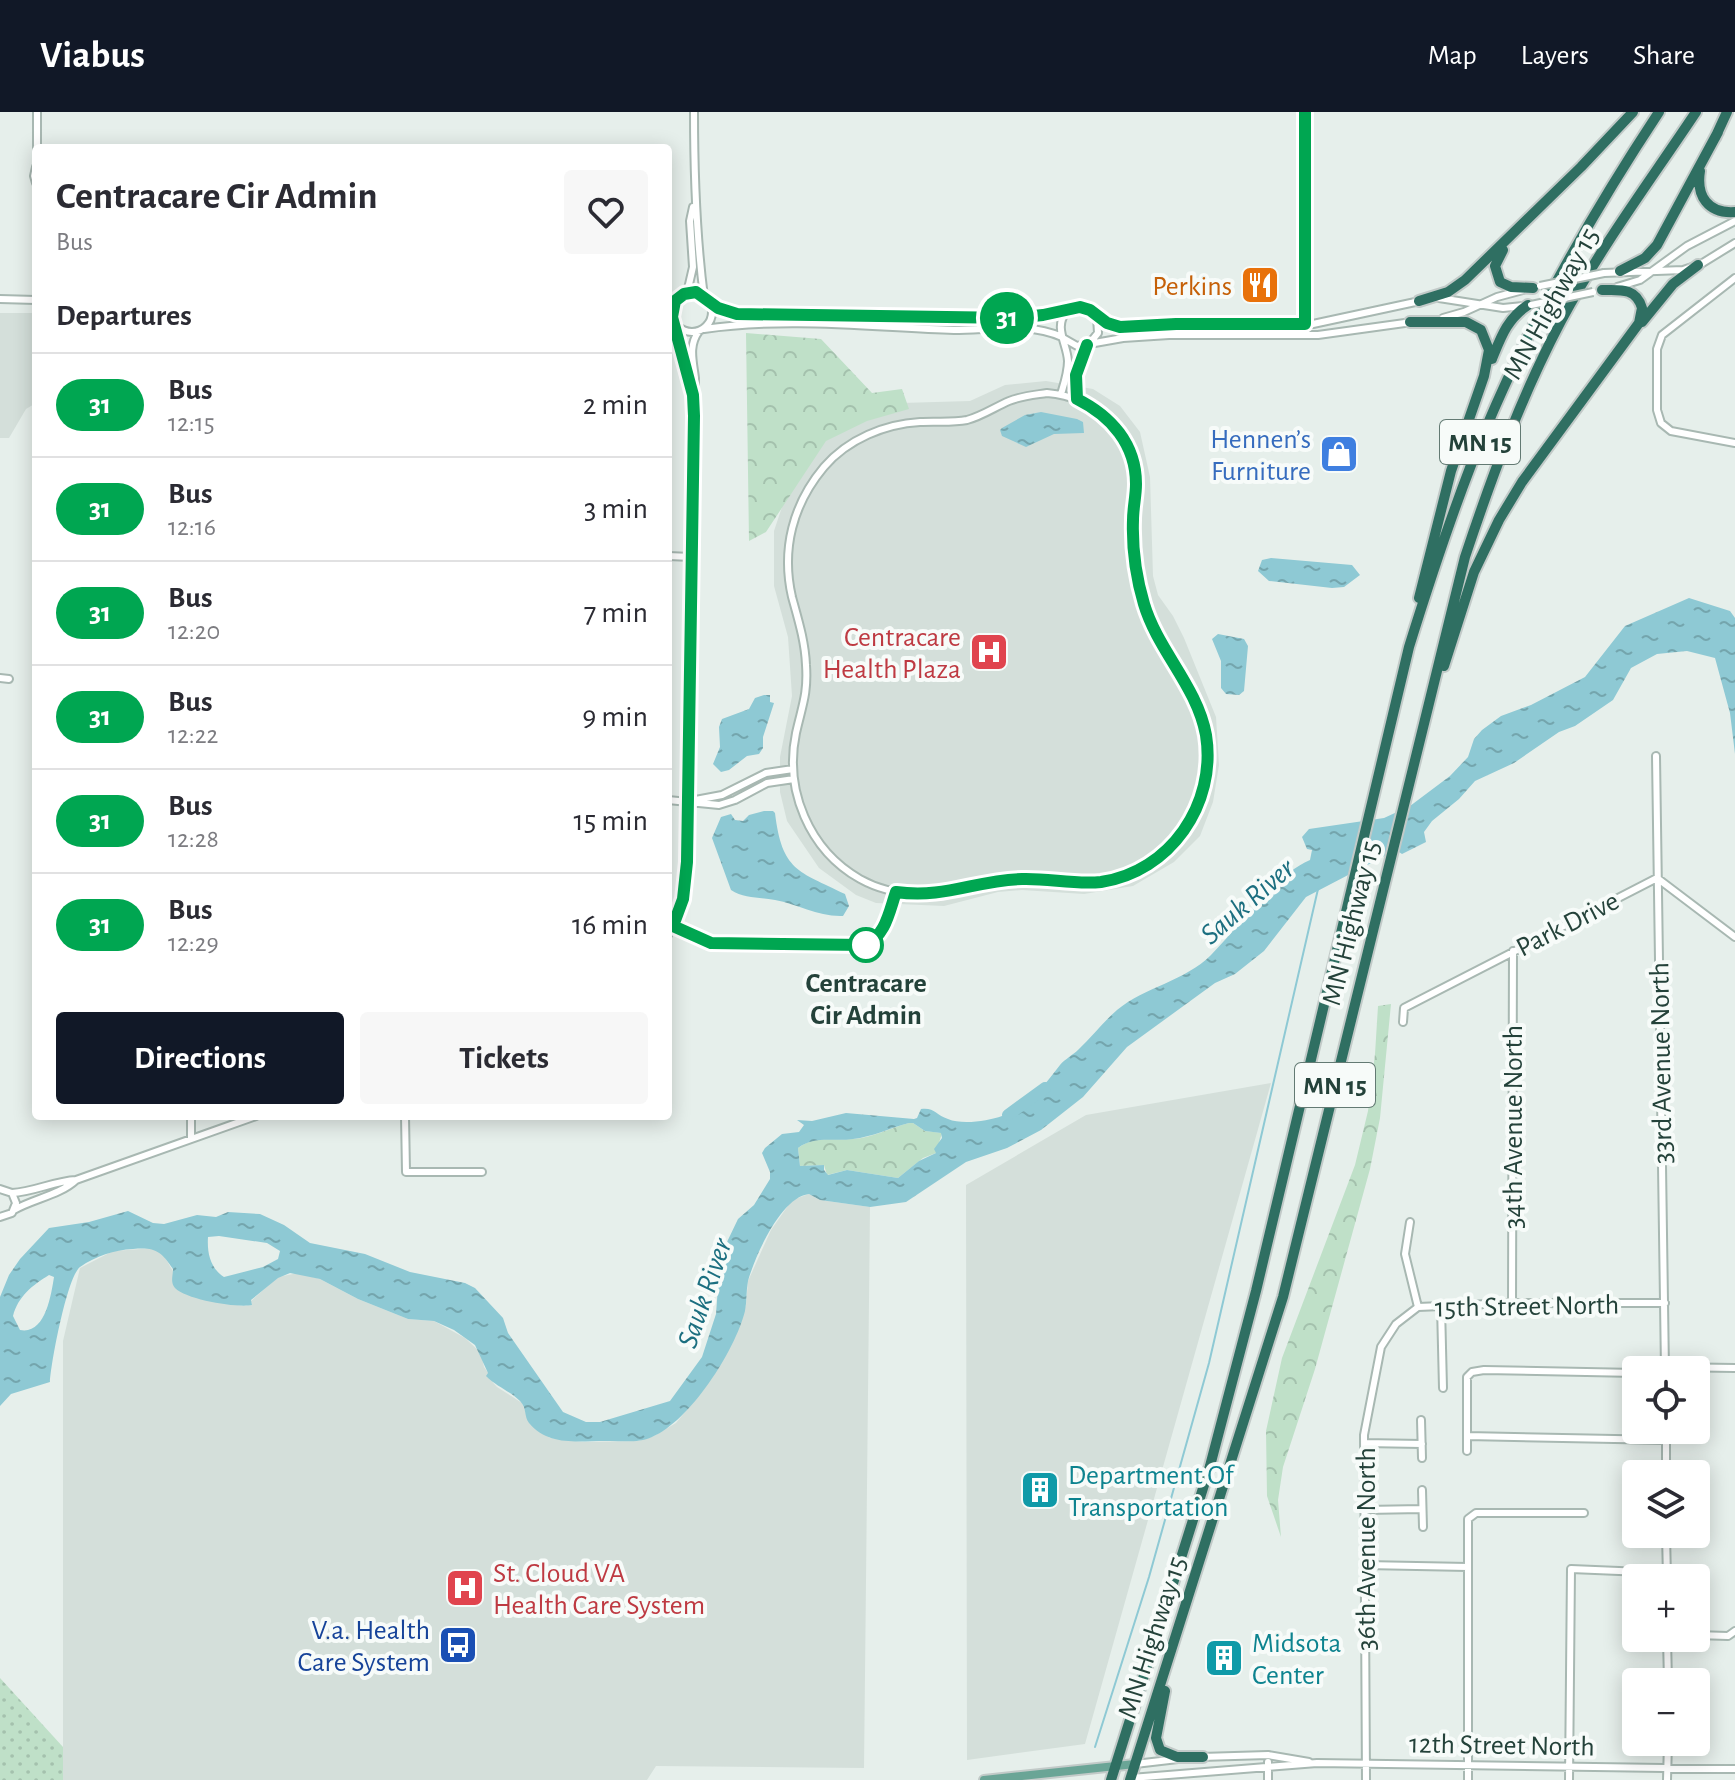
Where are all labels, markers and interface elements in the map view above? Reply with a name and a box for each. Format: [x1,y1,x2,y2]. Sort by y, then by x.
text: Viabus [40,37,145,75]
text: Map [1428,42,1477,70]
text: Layers [1521,42,1589,70]
text: Share [1633,42,1695,70]
button: heart [564,170,648,254]
text: Centracare Cir Admin [56,178,378,216]
street label: MN Highway 15 [1499,224,1605,384]
text: Bus [56,229,93,255]
restaurant icon: Perkins [1239,264,1281,306]
place label: Perkins [1152,273,1232,301]
line badge: 31 [971,292,1043,344]
text: Departures [56,301,192,331]
text: 31 [996,304,1018,332]
text: Bus [168,375,213,405]
text: 2 min [583,390,648,420]
text: 31 [89,391,111,419]
text: 12:15 [168,410,215,436]
road number: MN 15 [1440,420,1520,464]
place label: Hennen’s Furniture [1210,426,1311,486]
shop icon: Hennen’s Furniture [1318,433,1360,475]
text: Bus [168,479,213,509]
text: 3 min [584,494,648,524]
text: 31 [89,495,111,523]
text: 12:16 [168,514,216,540]
text: Bus [168,583,213,613]
text: 7 min [584,598,648,628]
text: 31 [89,599,111,627]
text: 12:20 [168,618,220,644]
place label: Centracare Health Plaza [823,624,961,684]
hospital icon: Centracare Health Plaza [968,631,1010,673]
text: Bus [168,687,213,717]
text: 9 min [582,702,648,732]
text: 31 [89,703,111,731]
text: 12:22 [168,722,218,748]
text: Bus [168,791,213,821]
text: 15 min [573,806,648,836]
text: 31 [89,807,111,835]
text: 12:28 [168,826,219,852]
street label: MN Highway 15 [1318,838,1386,1009]
water label: Sauk River [1195,852,1301,950]
street label: Park Drive [1512,887,1624,962]
text: Bus [168,895,213,925]
text: 16 min [572,910,648,940]
text: 31 [89,911,111,939]
marker: Centracare Cir Admin [849,928,883,962]
text: 12:29 [168,930,219,956]
street label: 33rd Avenue North [1646,962,1678,1164]
place label: Centracare Cir Admin [805,970,927,1030]
button: Directions [56,1012,344,1104]
button: Tickets [360,1012,648,1104]
street label: 34th Avenue North [1500,1025,1528,1229]
road number: MN 15 [1295,1063,1375,1107]
water label: Sauk River [672,1233,738,1352]
street label: 15th Street North [1435,1291,1620,1323]
map controls [1622,1356,1710,1756]
button: locate [1622,1356,1710,1444]
street label: 36th Avenue North [1353,1447,1381,1651]
button: layers [1622,1460,1710,1548]
place label: Department Of Transportation [1068,1462,1235,1522]
building icon: Department Of Transportation [1019,1469,1061,1511]
street label: MN Highway 15 [1114,1553,1192,1722]
place label: St. Cloud VA Health Care System [493,1560,705,1620]
button: + [1622,1564,1710,1652]
hospital icon: St. Cloud VA Health Care System [444,1567,486,1609]
place label: V.a. Health Care System [297,1617,430,1677]
bus stop icon: V.a. Health Care System [437,1624,479,1666]
place label: Midsota Center [1252,1630,1341,1690]
building icon: Midsota Center [1203,1637,1245,1679]
button: − [1622,1668,1710,1756]
street label: 12th Street North [1409,1730,1595,1762]

